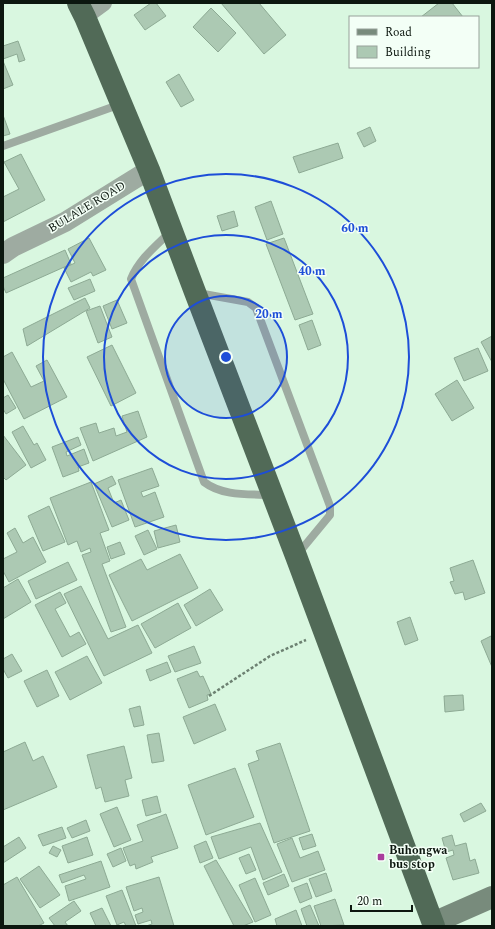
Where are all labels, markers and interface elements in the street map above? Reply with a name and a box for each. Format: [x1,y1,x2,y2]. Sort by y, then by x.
legend [349,16,479,68]
text: Road [385,23,412,42]
text: Building [385,43,431,62]
street label: BULALE ROAD [45,176,129,238]
text: 60 m [341,219,369,238]
text: 40 m [298,262,326,281]
text: 20 m [255,305,283,324]
centre of rings [219,350,233,364]
place label: Buhongwa bus stop [389,841,448,874]
marker: Buhongwa bus stop [376,852,386,862]
scale bar [351,887,412,913]
text: 20 m [357,892,382,911]

